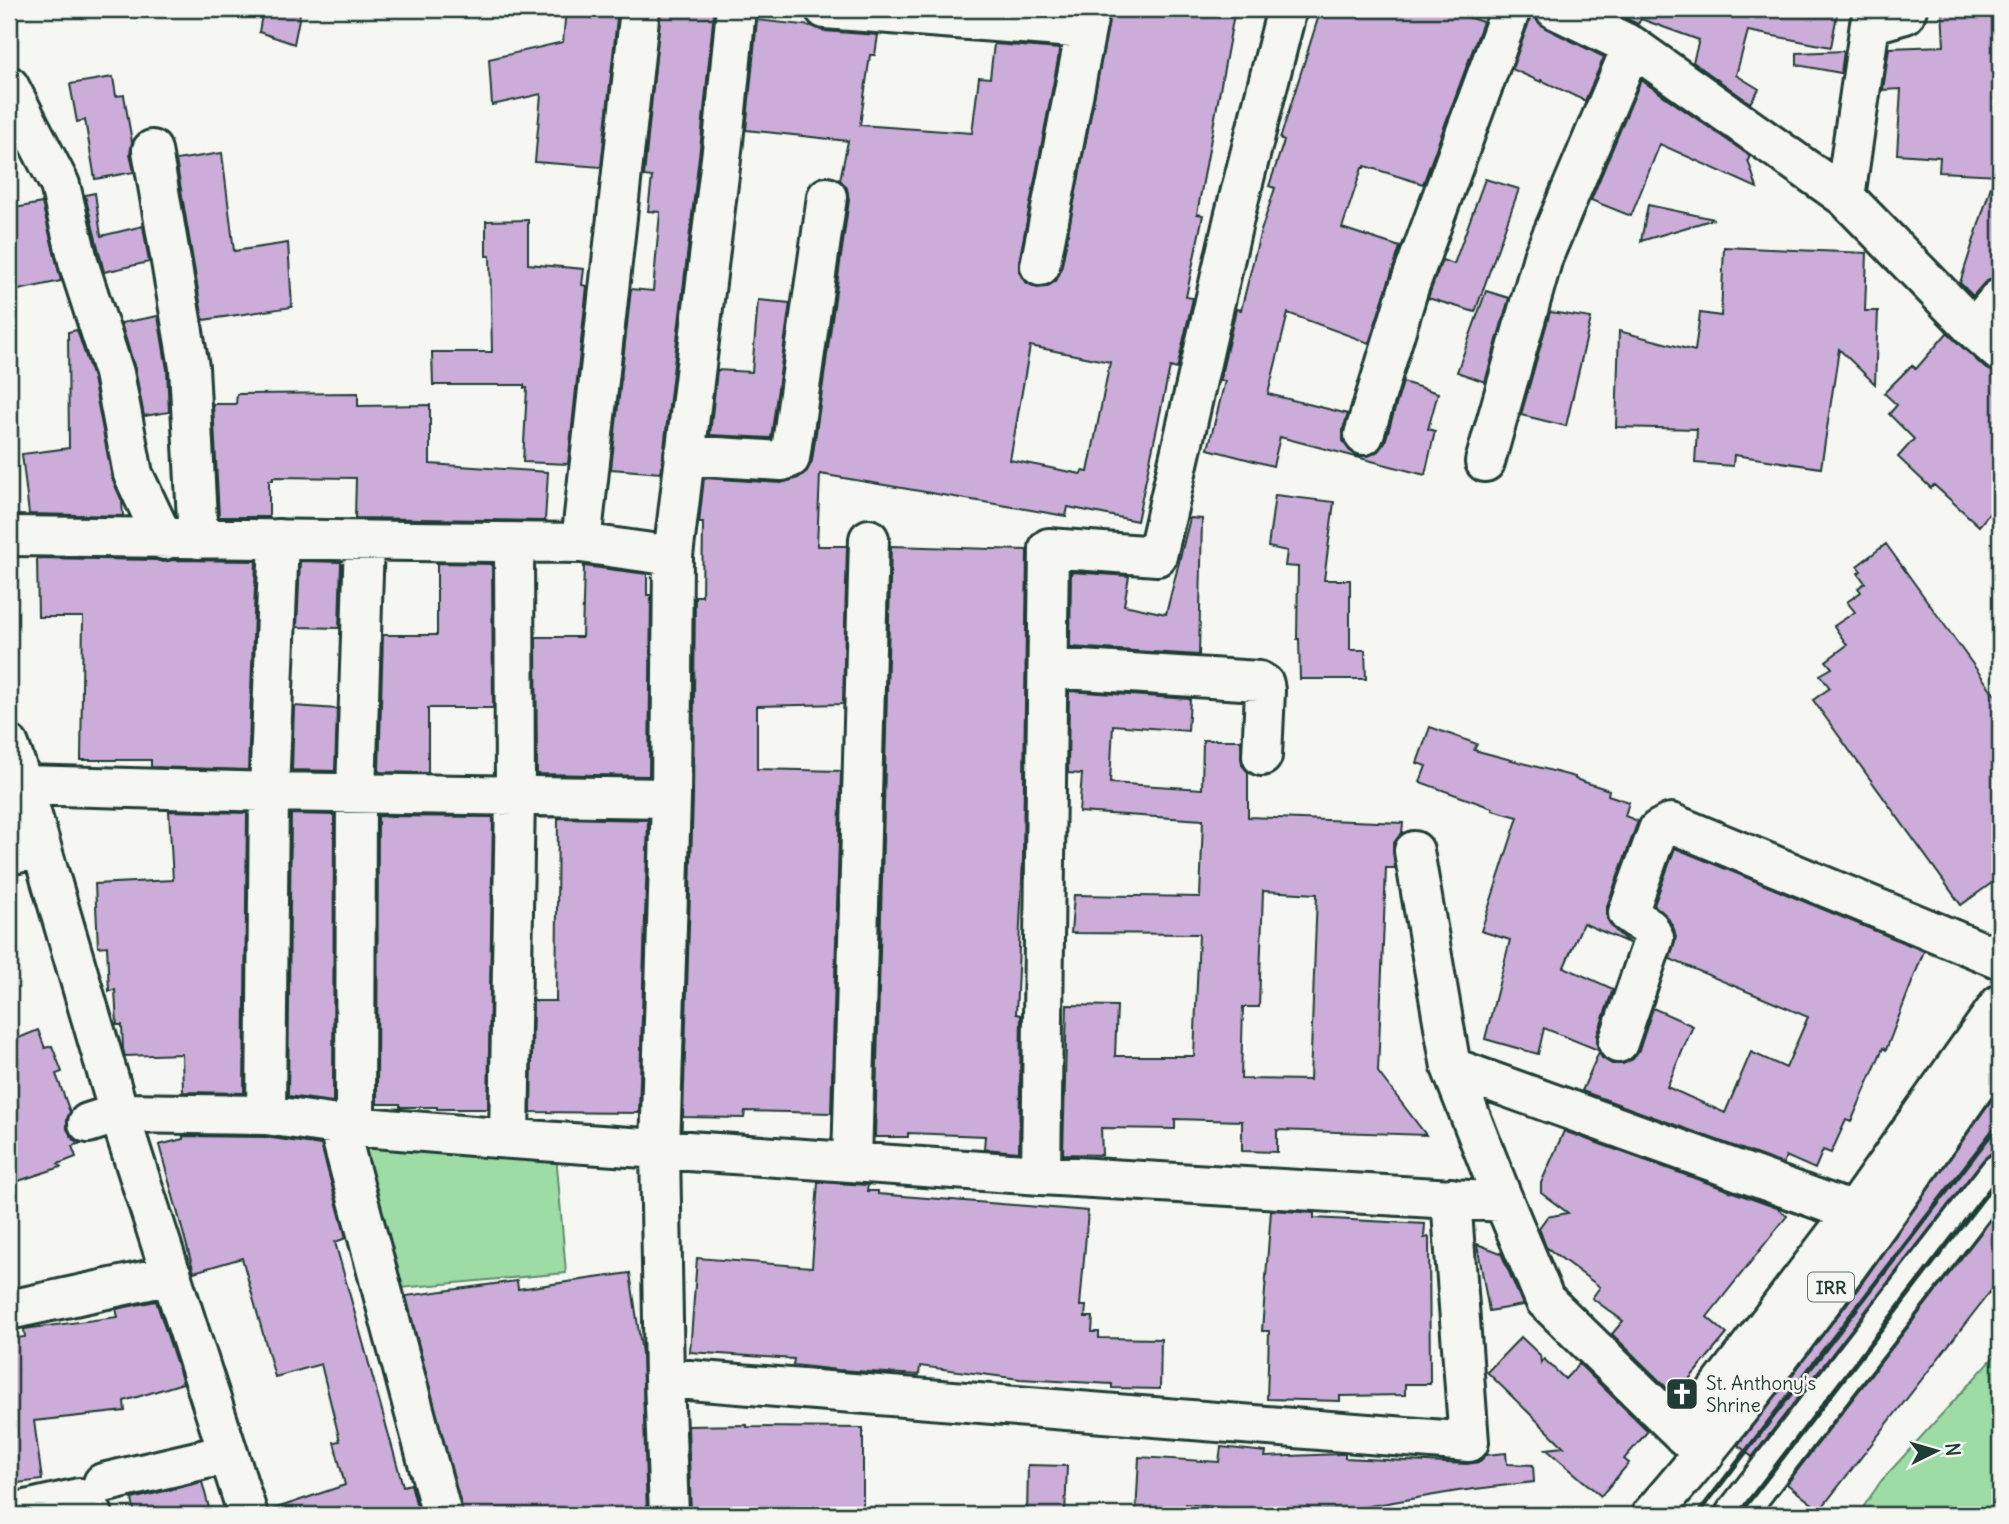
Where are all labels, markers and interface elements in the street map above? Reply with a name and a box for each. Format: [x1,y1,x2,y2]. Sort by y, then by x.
road number: IRR [1808,1272,1854,1302]
place label: St. Anthony's Shrine [1706,1371,1816,1417]
church icon: St. Anthony's Shrine [1663,1375,1701,1413]
north arrow [1900,1416,1970,1486]
text: N [1940,1442,1965,1457]

